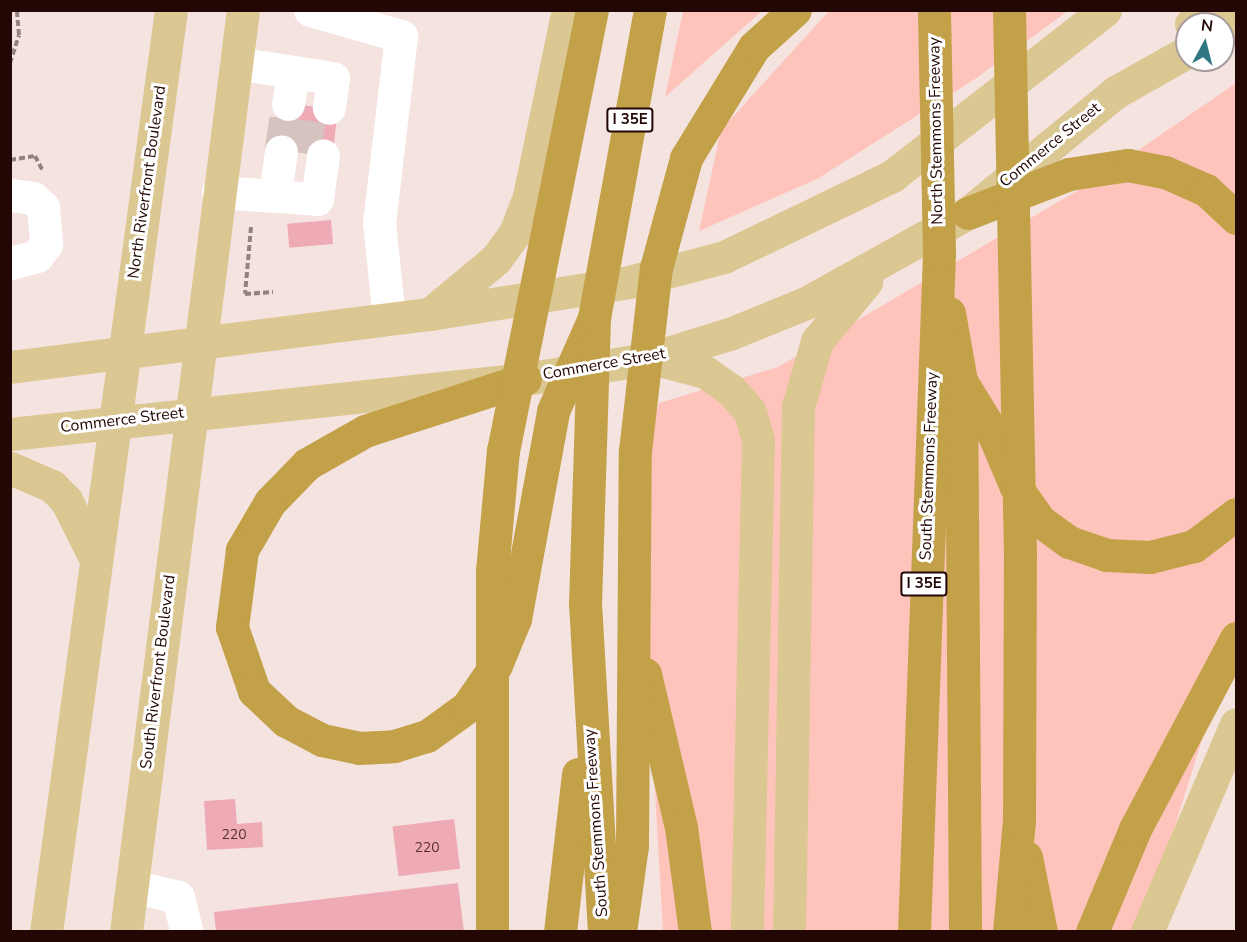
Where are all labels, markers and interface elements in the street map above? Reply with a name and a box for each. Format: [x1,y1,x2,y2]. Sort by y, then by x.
north arrow [1175,12,1235,72]
text: N [1200,14,1214,38]
street label: North Stemmons Freeway [925,37,947,225]
street label: North Riverfront Boulevard [124,84,170,280]
street label: Commerce Street [996,98,1104,192]
road number: I 35E [606,108,654,132]
street label: Commerce Street [541,344,667,384]
street label: South Stemmons Freeway [916,371,942,561]
street label: Commerce Street [59,403,185,437]
road number: I 35E [900,572,948,596]
street label: South Riverfront Boulevard [137,574,179,770]
street label: South Stemmons Freeway [580,728,612,918]
house number: 220 [221,827,247,843]
house number: 220 [414,840,440,856]

